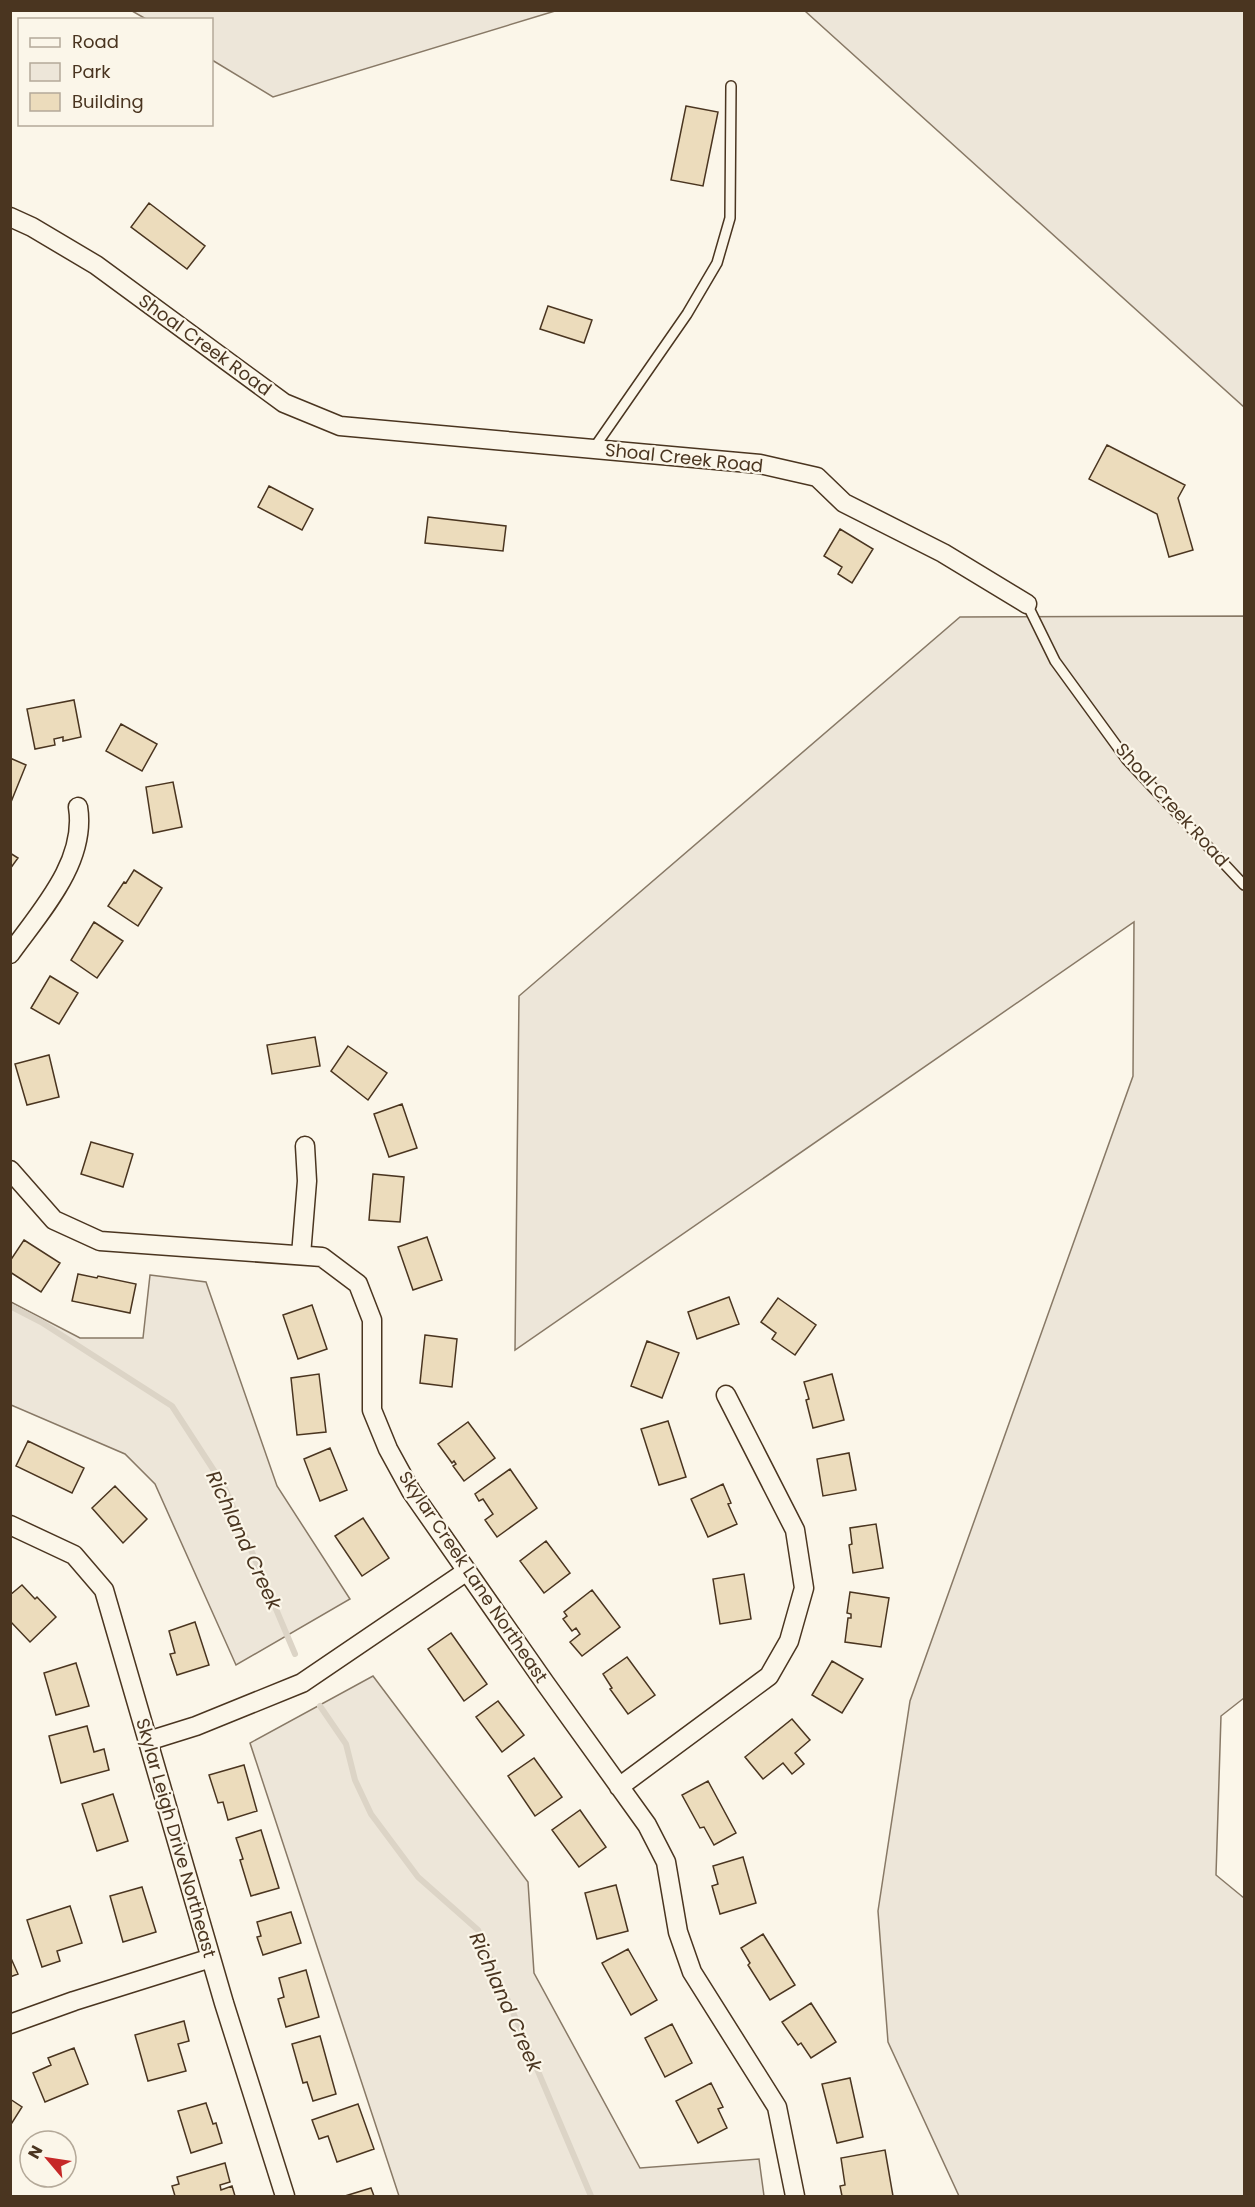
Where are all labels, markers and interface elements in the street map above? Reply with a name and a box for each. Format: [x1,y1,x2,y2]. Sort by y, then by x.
legend [18,18,213,126]
text: Road [72,29,119,54]
text: Park [72,59,111,84]
text: Building [72,89,144,114]
street label: Shoal Creek Road [134,288,277,401]
street label: Shoal Creek Road [604,437,764,478]
street label: Shoal Creek Road [1110,737,1235,872]
water label: Richland Creek [199,1466,289,1616]
street label: Skylar Creek Lane Northeast [393,1466,554,1688]
street label: Skylar Leigh Drive Northeast [130,1715,223,1961]
water label: Richland Creek [463,1927,550,2078]
north arrow [18,2129,78,2189]
text: N [22,2141,48,2163]

